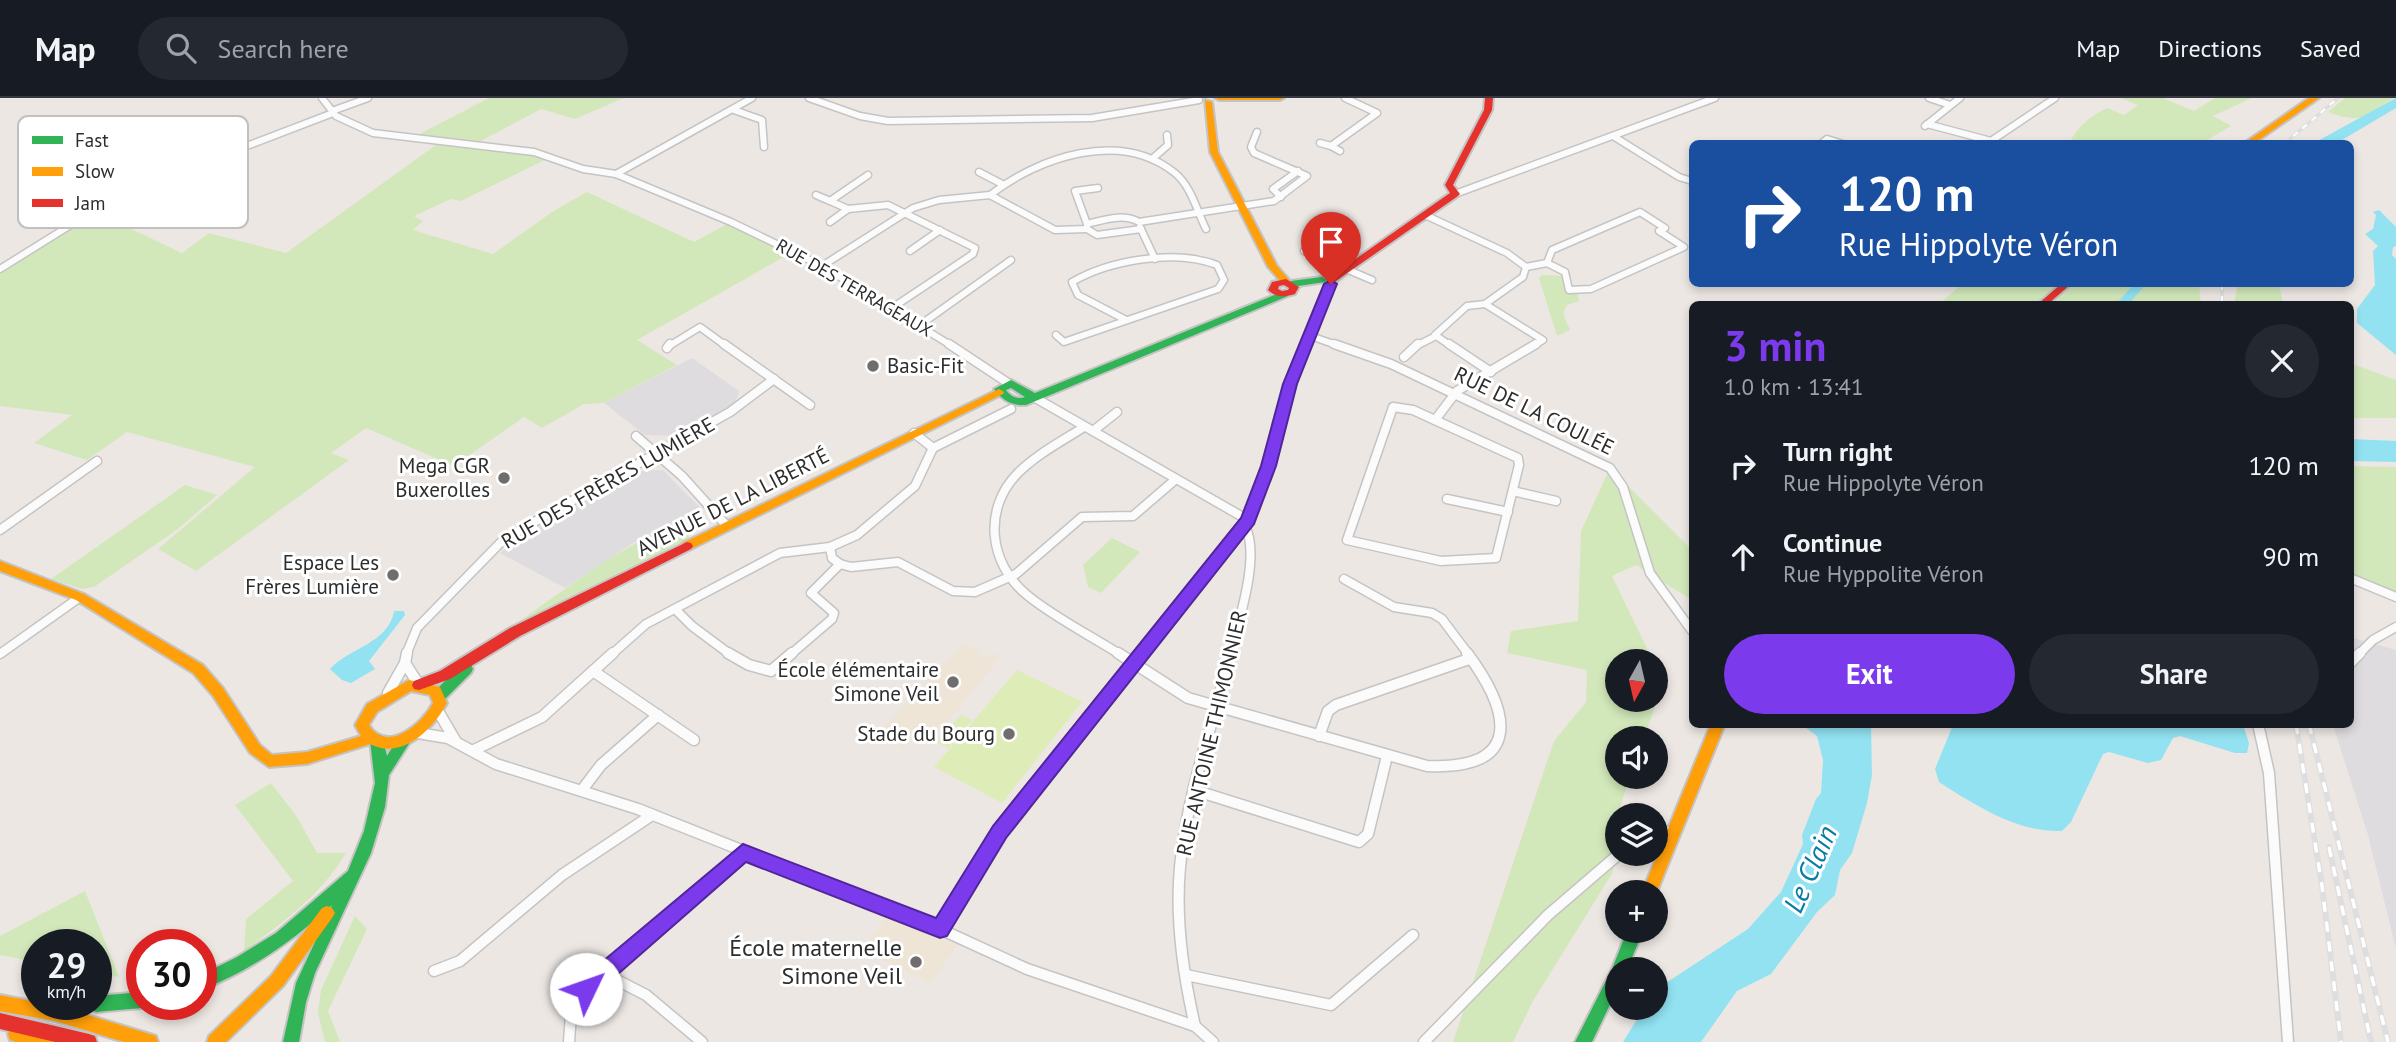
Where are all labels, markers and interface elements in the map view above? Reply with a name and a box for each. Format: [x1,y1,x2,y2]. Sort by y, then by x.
search box [138,17,628,80]
text: Map [35,27,96,70]
icon: search [162,29,200,67]
text: Search here [218,32,349,65]
text: Map [2076,33,2120,64]
text: Directions [2158,33,2262,64]
text: Saved [2300,33,2361,64]
legend [18,116,248,228]
text: Fast [75,128,109,152]
text: Slow [75,159,115,183]
text: 120 m [1839,161,1974,225]
icon: right [1724,168,1815,259]
text: Jam [74,191,105,215]
pin [1301,212,1361,284]
icon: arrive [1312,223,1350,261]
text: Rue Hippolyte Véron [1839,223,2118,265]
street label: RUE DES TERRAGEAUX [772,233,937,342]
text: 3 min [1724,318,1826,373]
button: close [2245,324,2319,398]
place label: Basic-Fit [887,352,964,379]
marker: Basic-Fit [865,358,881,374]
street label: RUE DE LA COULÉE [1450,360,1619,461]
text: 1.0 km · 13:41 [1724,372,1863,401]
street label: RUE DES FRÈRES LUMIÈRE [496,410,719,555]
text: Turn right [1783,435,1892,468]
street label: AVENUE DE LA LIBERTÉ [632,441,834,562]
icon: right [1724,447,1762,485]
text: 120 m [2248,449,2319,482]
place label: Mega CGR Buxerolles [395,452,490,503]
text: Rue Hippolyte Véron [1783,468,1984,497]
marker: Mega CGR Buxerolles [496,470,512,486]
text: Continue [1783,526,1882,559]
icon: ahead [1724,538,1762,576]
text: 90 m [2263,540,2319,573]
place label: Espace Les Frères Lumière [245,549,379,600]
text: Rue Hyppolite Véron [1783,559,1984,588]
marker: Espace Les Frères Lumière [385,567,401,583]
street label: RUE ANTOINE THIMONNIER [1170,607,1253,858]
button: Exit [1724,634,2015,714]
button: Share [2029,634,2319,714]
north arrow [1605,649,1668,712]
map controls [1605,649,1668,1020]
place label: École élémentaire Simone Veil [777,656,939,707]
marker: École élémentaire Simone Veil [945,674,961,690]
place label: Stade du Bourg [857,720,995,747]
marker: Stade du Bourg [1001,726,1017,742]
button: sound [1605,726,1668,789]
button: layers [1605,803,1668,866]
water label: Le Clain [1774,819,1845,918]
button: + [1605,880,1668,943]
speed limit sign: 30 [126,929,217,1020]
place label: École maternelle Simone Veil [729,932,902,991]
text: 29 [47,942,86,988]
position arrow [549,952,623,1026]
marker: École maternelle Simone Veil [908,954,924,970]
button: − [1605,957,1668,1020]
text: km/h [47,980,86,1003]

